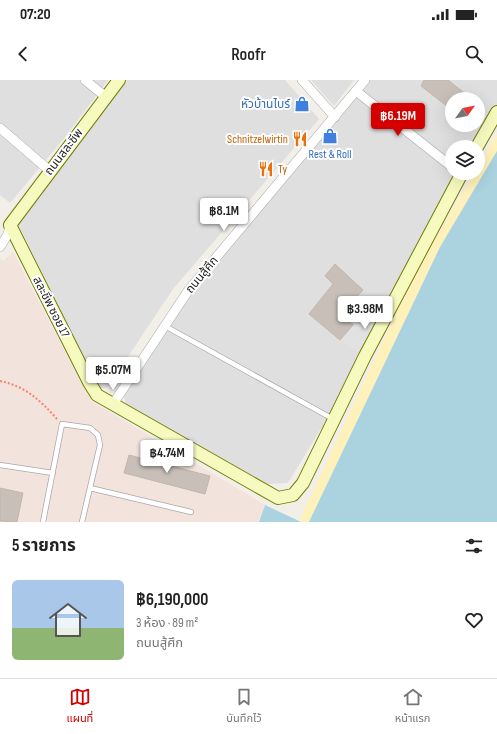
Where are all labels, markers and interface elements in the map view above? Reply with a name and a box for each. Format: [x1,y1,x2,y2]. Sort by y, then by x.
text: 07:20 [20,5,51,24]
icon: back [12,43,34,65]
icon: search [463,43,485,65]
text: Roofr [231,44,266,65]
north arrow [445,92,485,132]
map controls [445,92,485,180]
shop icon: หัวบ้านไบร์ [293,95,311,113]
place label: หัวบ้านไบร์ [241,97,291,112]
pin: ฿6.19M [365,103,431,137]
text: ฿6.19M [380,108,416,124]
street label: ถนนสละชีพ [42,126,86,178]
shop icon: Rest & Roll [321,127,339,145]
restaurant icon: Schnitzelwirtin [291,130,309,148]
place label: Schnitzelwirtin [227,132,288,147]
button: layers [445,140,485,180]
place label: Rest & Roll [309,147,351,162]
restaurant icon: Ty [257,160,275,178]
place label: Ty [278,162,287,177]
pin: ฿8.1M [196,198,252,232]
text: ฿8.1M [209,203,239,219]
street label: ถนนสู้ศึก [182,253,222,297]
street label: สละชีพ ซอย 17 [29,274,73,340]
pin: ฿3.98M [332,296,398,330]
text: ฿3.98M [347,301,383,317]
pin: ฿5.07M [80,357,146,391]
text: ฿5.07M [95,362,131,378]
pin: ฿4.74M [134,440,200,474]
text: ฿4.74M [149,445,185,461]
icon: filters [463,535,485,557]
text: 5 รายการ [12,536,76,556]
text: ฿6,190,000 [136,590,208,610]
icon: home [44,596,92,644]
icon: heart [463,609,485,631]
text: 3 ห้อง · 89 m² [136,615,198,631]
text: ถนนสู้ศึก [136,635,183,651]
tab: แผนที่ [67,686,93,727]
tab: บันทึกไว้ [226,686,262,727]
tab: หน้าแรก [395,686,430,727]

